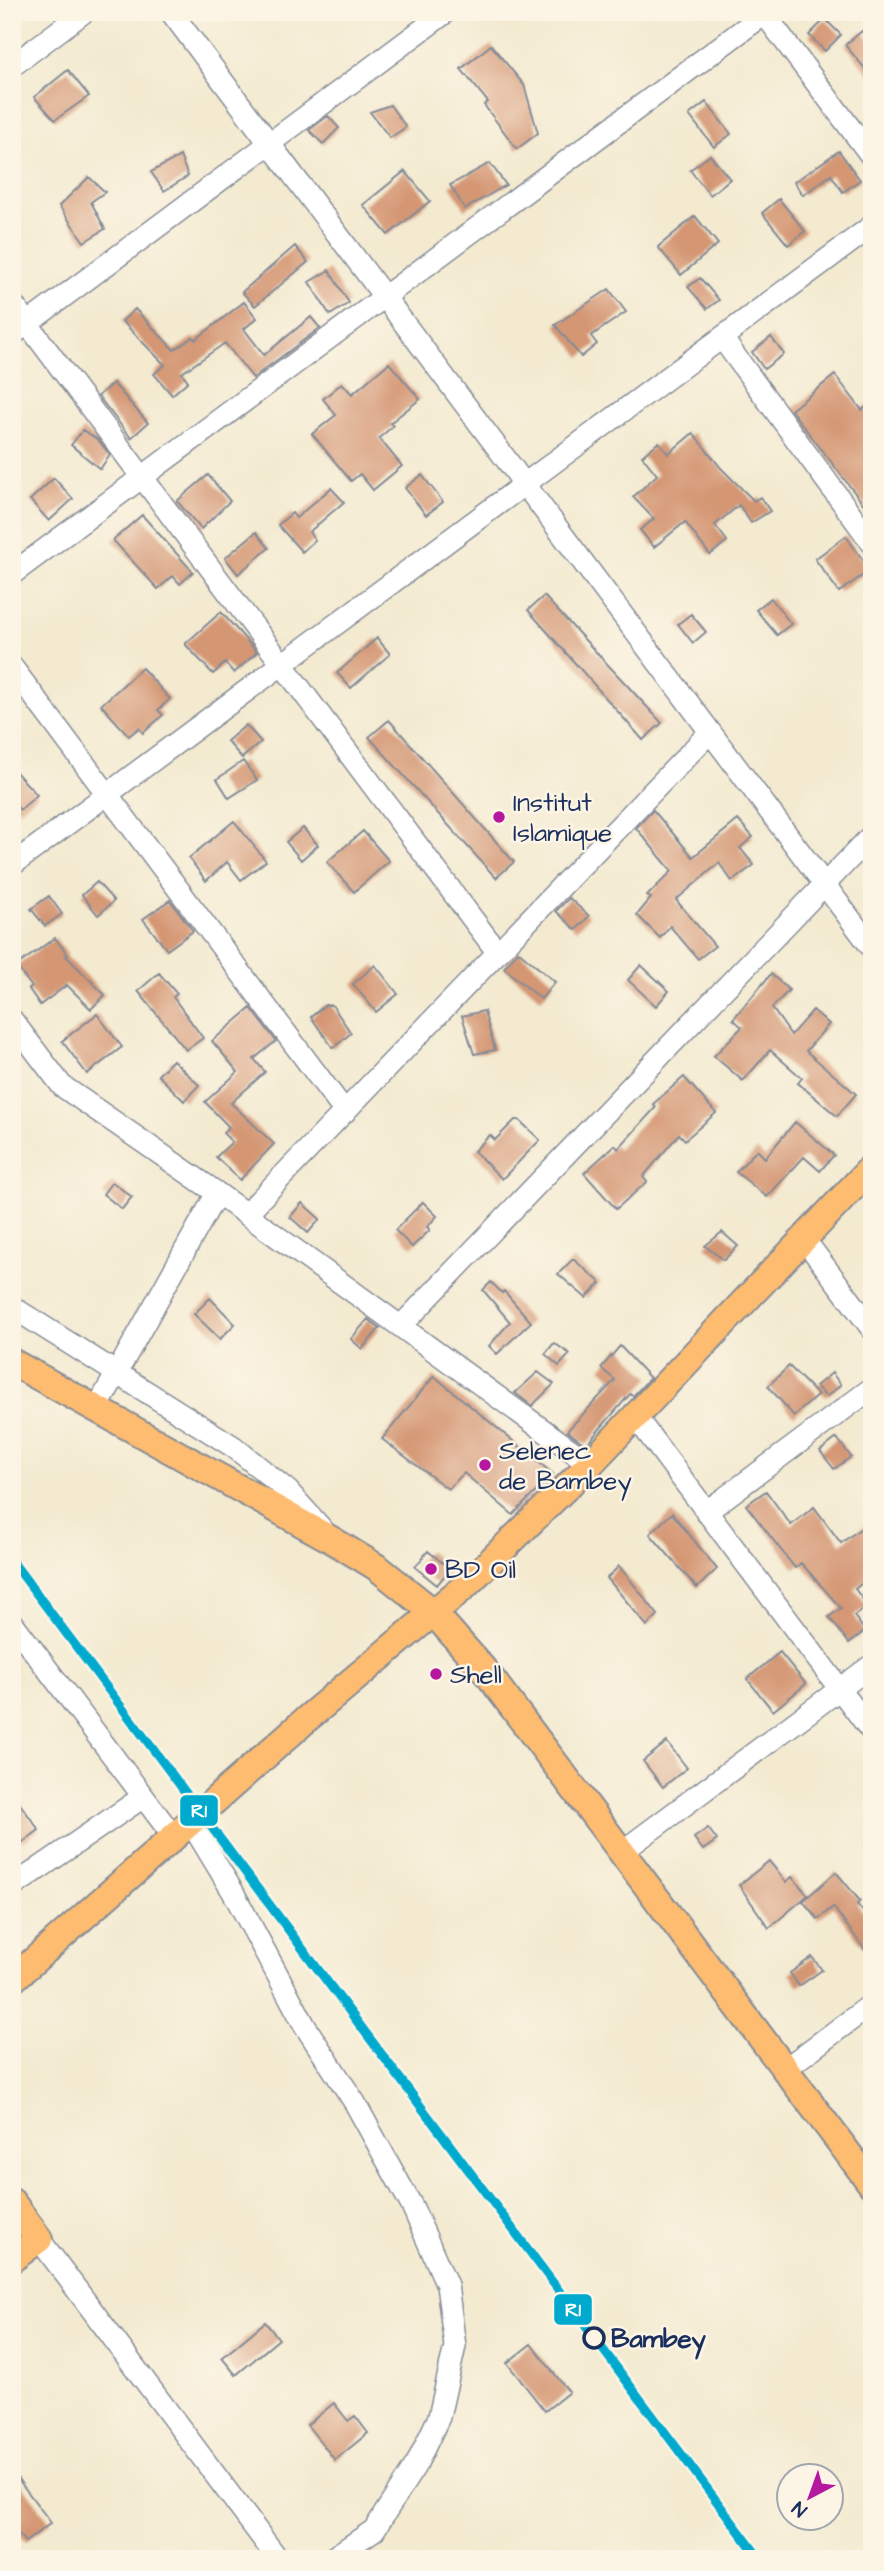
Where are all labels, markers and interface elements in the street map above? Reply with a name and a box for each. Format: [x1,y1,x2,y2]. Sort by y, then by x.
place label: Institut Islamique [513,785,612,851]
marker: Institut Islamique [491,809,507,825]
place label: Selenec de Bambey [499,1433,632,1501]
marker: Selenec de Bambey [477,1457,493,1473]
place label: BD Oil [445,1552,516,1588]
marker: BD Oil [423,1561,439,1577]
place label: Shell [450,1657,502,1693]
marker: Shell [428,1666,444,1682]
line badge: R1 [179,1794,219,1827]
text: R1 [191,1798,208,1825]
line badge: R1 [553,2293,593,2326]
text: R1 [565,2297,582,2324]
place label: Bambey [611,2321,707,2360]
marker: Bambey [583,2327,605,2349]
north arrow [776,2462,846,2532]
text: N [786,2495,813,2523]

